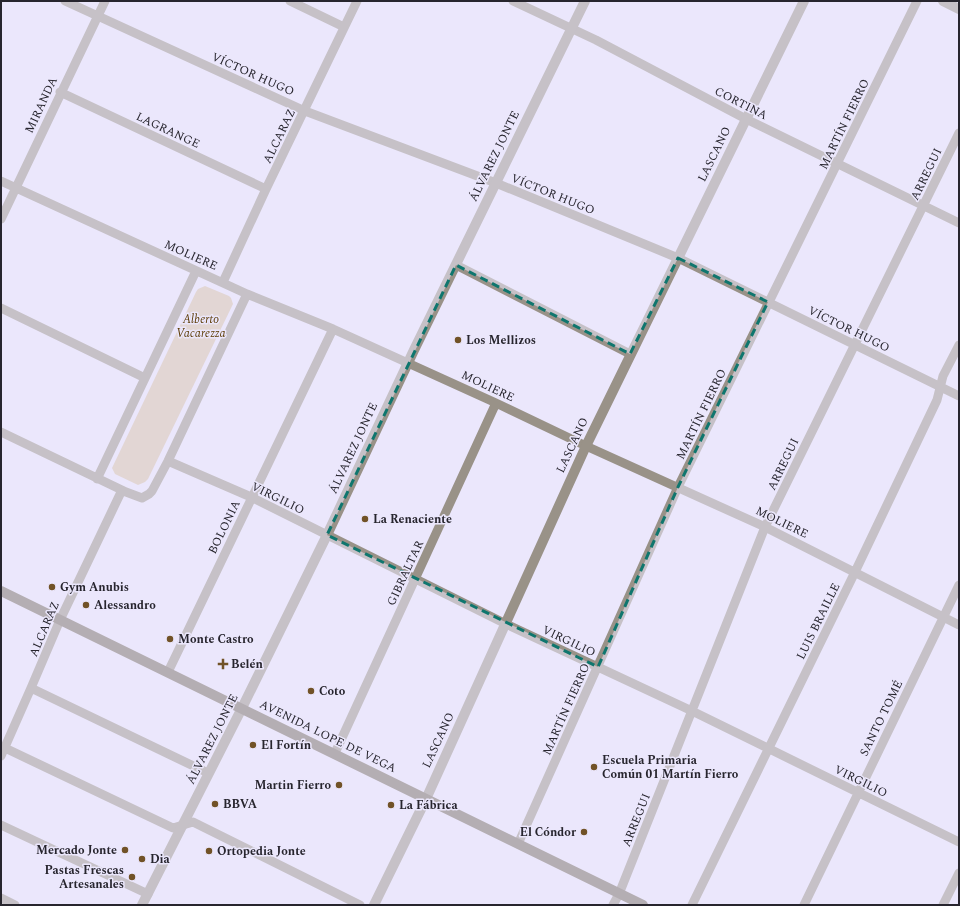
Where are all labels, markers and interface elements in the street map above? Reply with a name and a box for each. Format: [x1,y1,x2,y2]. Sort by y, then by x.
street label: VÍCTOR HUGO [208,48,297,101]
street label: MIRANDA [20,74,63,137]
street label: MARTÍN FIERRO [814,76,875,173]
street label: CORTINA [711,82,771,125]
street label: ALCARAZ [258,106,301,167]
street label: LAGRANGE [133,107,203,154]
street label: ÁLVAREZ JONTE [464,107,525,205]
street label: LASCANO [693,123,736,185]
street label: ARREGUI [906,145,947,204]
street label: VÍCTOR HUGO [508,169,598,220]
street label: MOLIERE [161,235,221,276]
street label: VÍCTOR HUGO [805,301,893,357]
park label: Alberto Vacarezza [176,310,226,343]
place label: Los Mellizos [466,331,536,350]
marker: Los Mellizos [453,335,463,345]
street label: MOLIERE [458,366,518,407]
street label: MARTÍN FIERRO [671,366,732,463]
street label: ÁLVAREZ JONTE [324,399,383,497]
street label: LASCANO [551,414,594,476]
street label: ARREGUI [763,435,804,494]
street label: VIRGILIO [248,477,308,520]
street label: BOLONIA [203,497,246,557]
street label: MOLIERE [752,501,811,543]
place label: La Renaciente [373,510,452,529]
marker: La Renaciente [360,514,370,524]
street label: GIBRALTAR [382,537,429,609]
place label: Gym Anubis [60,578,129,597]
street label: LUIS BRAILLE [792,580,845,663]
marker: Gym Anubis [47,582,57,592]
place label: Alessandro [94,596,156,615]
street label: ALCARAZ [24,598,65,660]
marker: Alessandro [81,600,91,610]
street label: VIRGILIO [539,621,599,662]
place label: Monte Castro [178,630,254,649]
marker: Monte Castro [165,634,175,644]
place label: Belén [231,655,263,674]
marker: Belén [218,659,228,669]
street label: MARTÍN FIERRO [538,660,595,758]
street label: SANTO TOMÉ [855,677,908,760]
place label: Coto [319,682,346,701]
marker: Coto [306,686,316,696]
street label: ÁLVAREZ JONTE [181,691,243,788]
street label: AVENIDA LOPE DE VEGA [256,695,400,778]
street label: LASCANO [417,709,460,771]
place label: El Fortín [261,736,312,755]
marker: El Fortín [248,740,258,750]
place label: Escuela Primaria Común 01 Martín Fierro [602,751,739,784]
street label: VIRGILIO [831,760,891,803]
marker: Escuela Primaria Común 01 Martín Fierro [589,762,599,772]
place label: Martin Fierro [254,776,331,795]
marker: Martin Fierro [334,780,344,790]
street label: ARREGUI [617,791,656,850]
place label: BBVA [223,795,258,814]
place label: La Fábrica [399,796,458,815]
marker: BBVA [210,799,220,809]
marker: La Fábrica [386,800,396,810]
place label: El Cóndor [520,823,577,842]
marker: El Cóndor [579,827,589,837]
place label: Mercado Jonte [36,841,117,860]
place label: Ortopedia Jonte [217,842,306,861]
marker: Mercado Jonte [120,845,130,855]
marker: Ortopedia Jonte [204,846,214,856]
place label: Dia [150,850,171,869]
marker: Dia [137,854,147,864]
place label: Pastas Frescas Artesanales [45,861,124,894]
marker: Pastas Frescas Artesanales [127,872,137,882]

